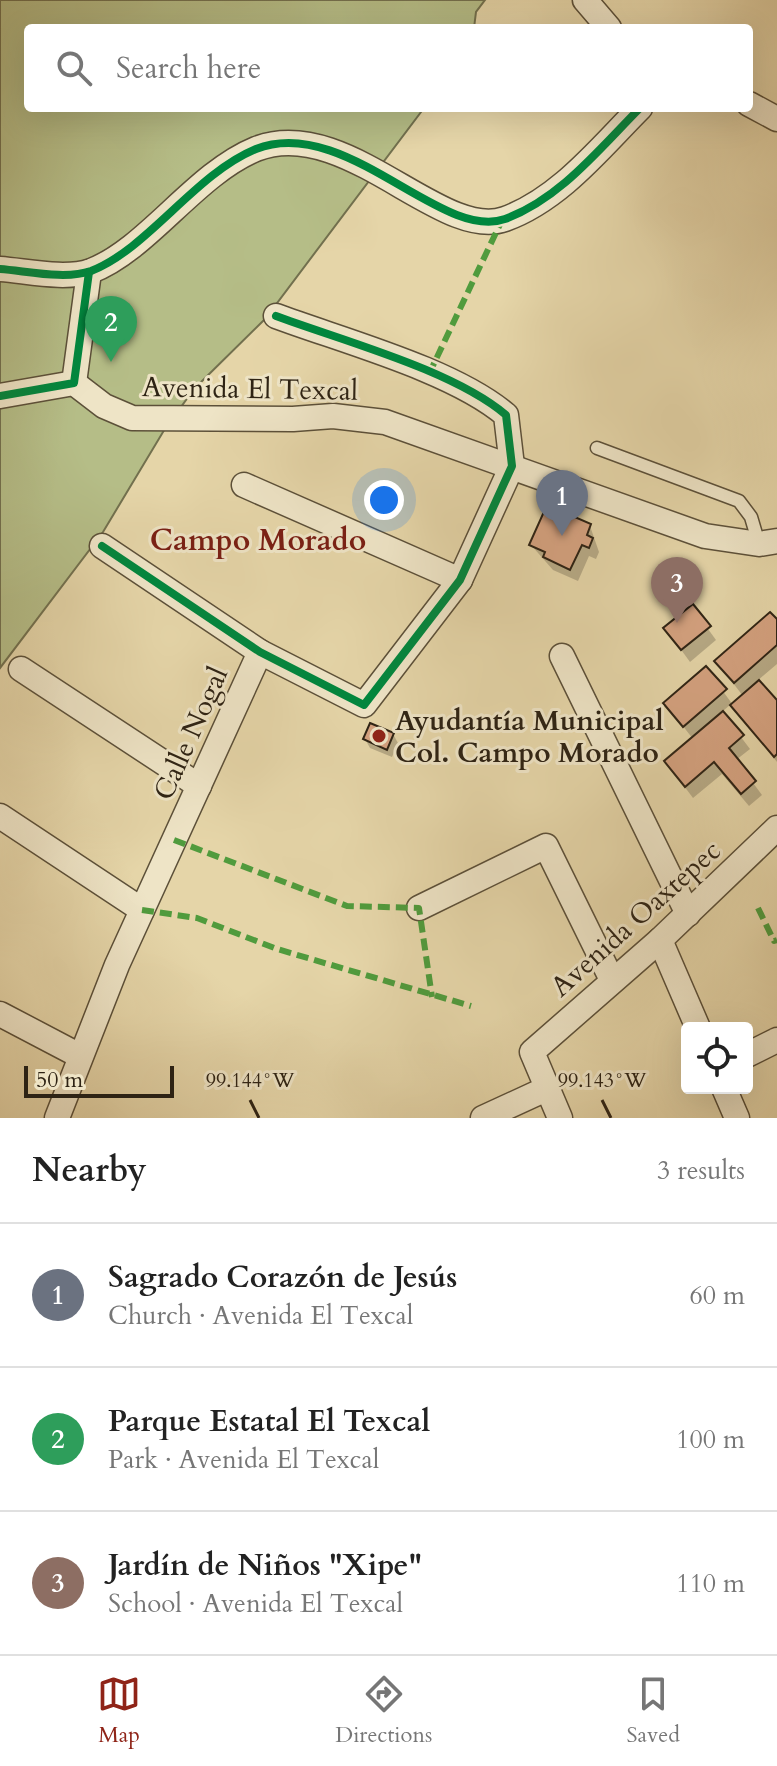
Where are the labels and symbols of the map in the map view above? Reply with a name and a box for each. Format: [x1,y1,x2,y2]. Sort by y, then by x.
pin: 2 [85,296,137,362]
street label: Avenida El Texcal [142,368,358,410]
pin: 1 [536,470,588,536]
your location [364,480,404,520]
district label: Campo Morado [150,520,366,561]
pin: 3 [651,557,703,623]
street label: Calle Nogal [145,661,237,806]
place label: Ayudantía Municipal Col. Campo Morado [395,702,664,772]
marker: Ayudantía Municipal Col. Campo Morado [370,727,388,745]
street label: Avenida Oaxtepec [542,832,729,1006]
scale bar [24,1062,174,1098]
text: 99.144°W [206,1067,295,1094]
text: 99.143°W [558,1067,647,1094]

